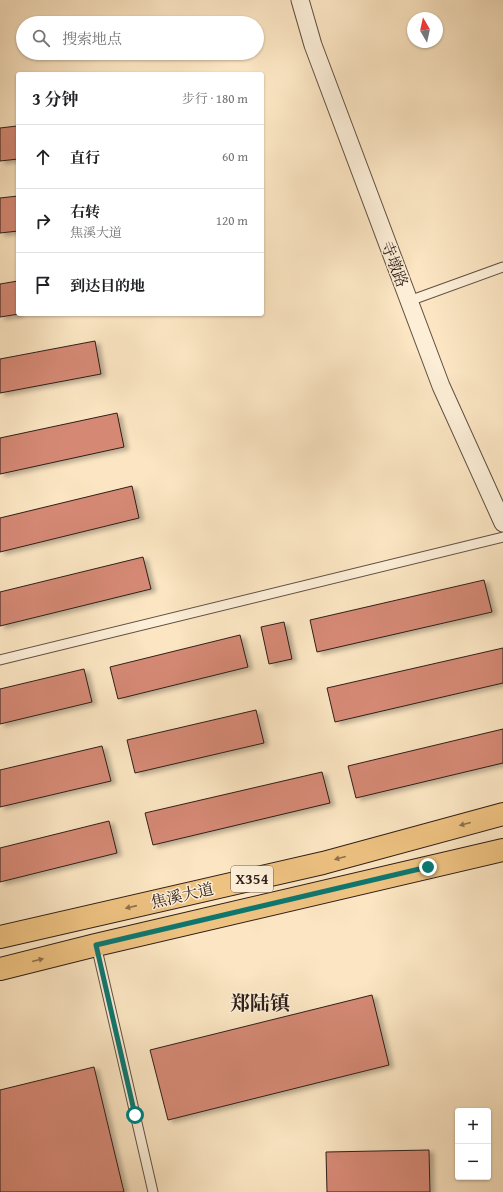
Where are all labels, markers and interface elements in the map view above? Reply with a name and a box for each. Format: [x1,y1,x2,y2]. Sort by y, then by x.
north arrow [407,12,443,48]
search box [16,16,264,60]
icon: search [30,27,52,49]
text: 搜索地点 [62,28,122,49]
text: 3 分钟 [32,86,79,111]
text: 步行 · 180 m [182,89,248,108]
icon: ahead [32,146,54,168]
text: 直行 [70,147,100,168]
text: 60 m [222,147,248,166]
text: 右转 [70,201,100,222]
icon: right [32,210,54,232]
text: 120 m [216,211,248,230]
text: 焦溪大道 [70,223,122,242]
street label: 寺墩路 [375,237,415,291]
icon: arrive [32,274,54,296]
text: 到达目的地 [70,275,145,296]
one-way arrow [459,821,471,827]
one-way arrow [334,855,346,861]
route end [419,858,437,876]
road number: X354 [231,866,273,892]
street label: 焦溪大道 [148,876,216,914]
one-way arrow [125,904,138,910]
one-way arrow [32,956,44,962]
district label: 郑陆镇 [230,988,290,1017]
route start [126,1106,144,1124]
map controls [455,1108,491,1180]
button: + [455,1108,491,1144]
button: − [455,1144,491,1180]

